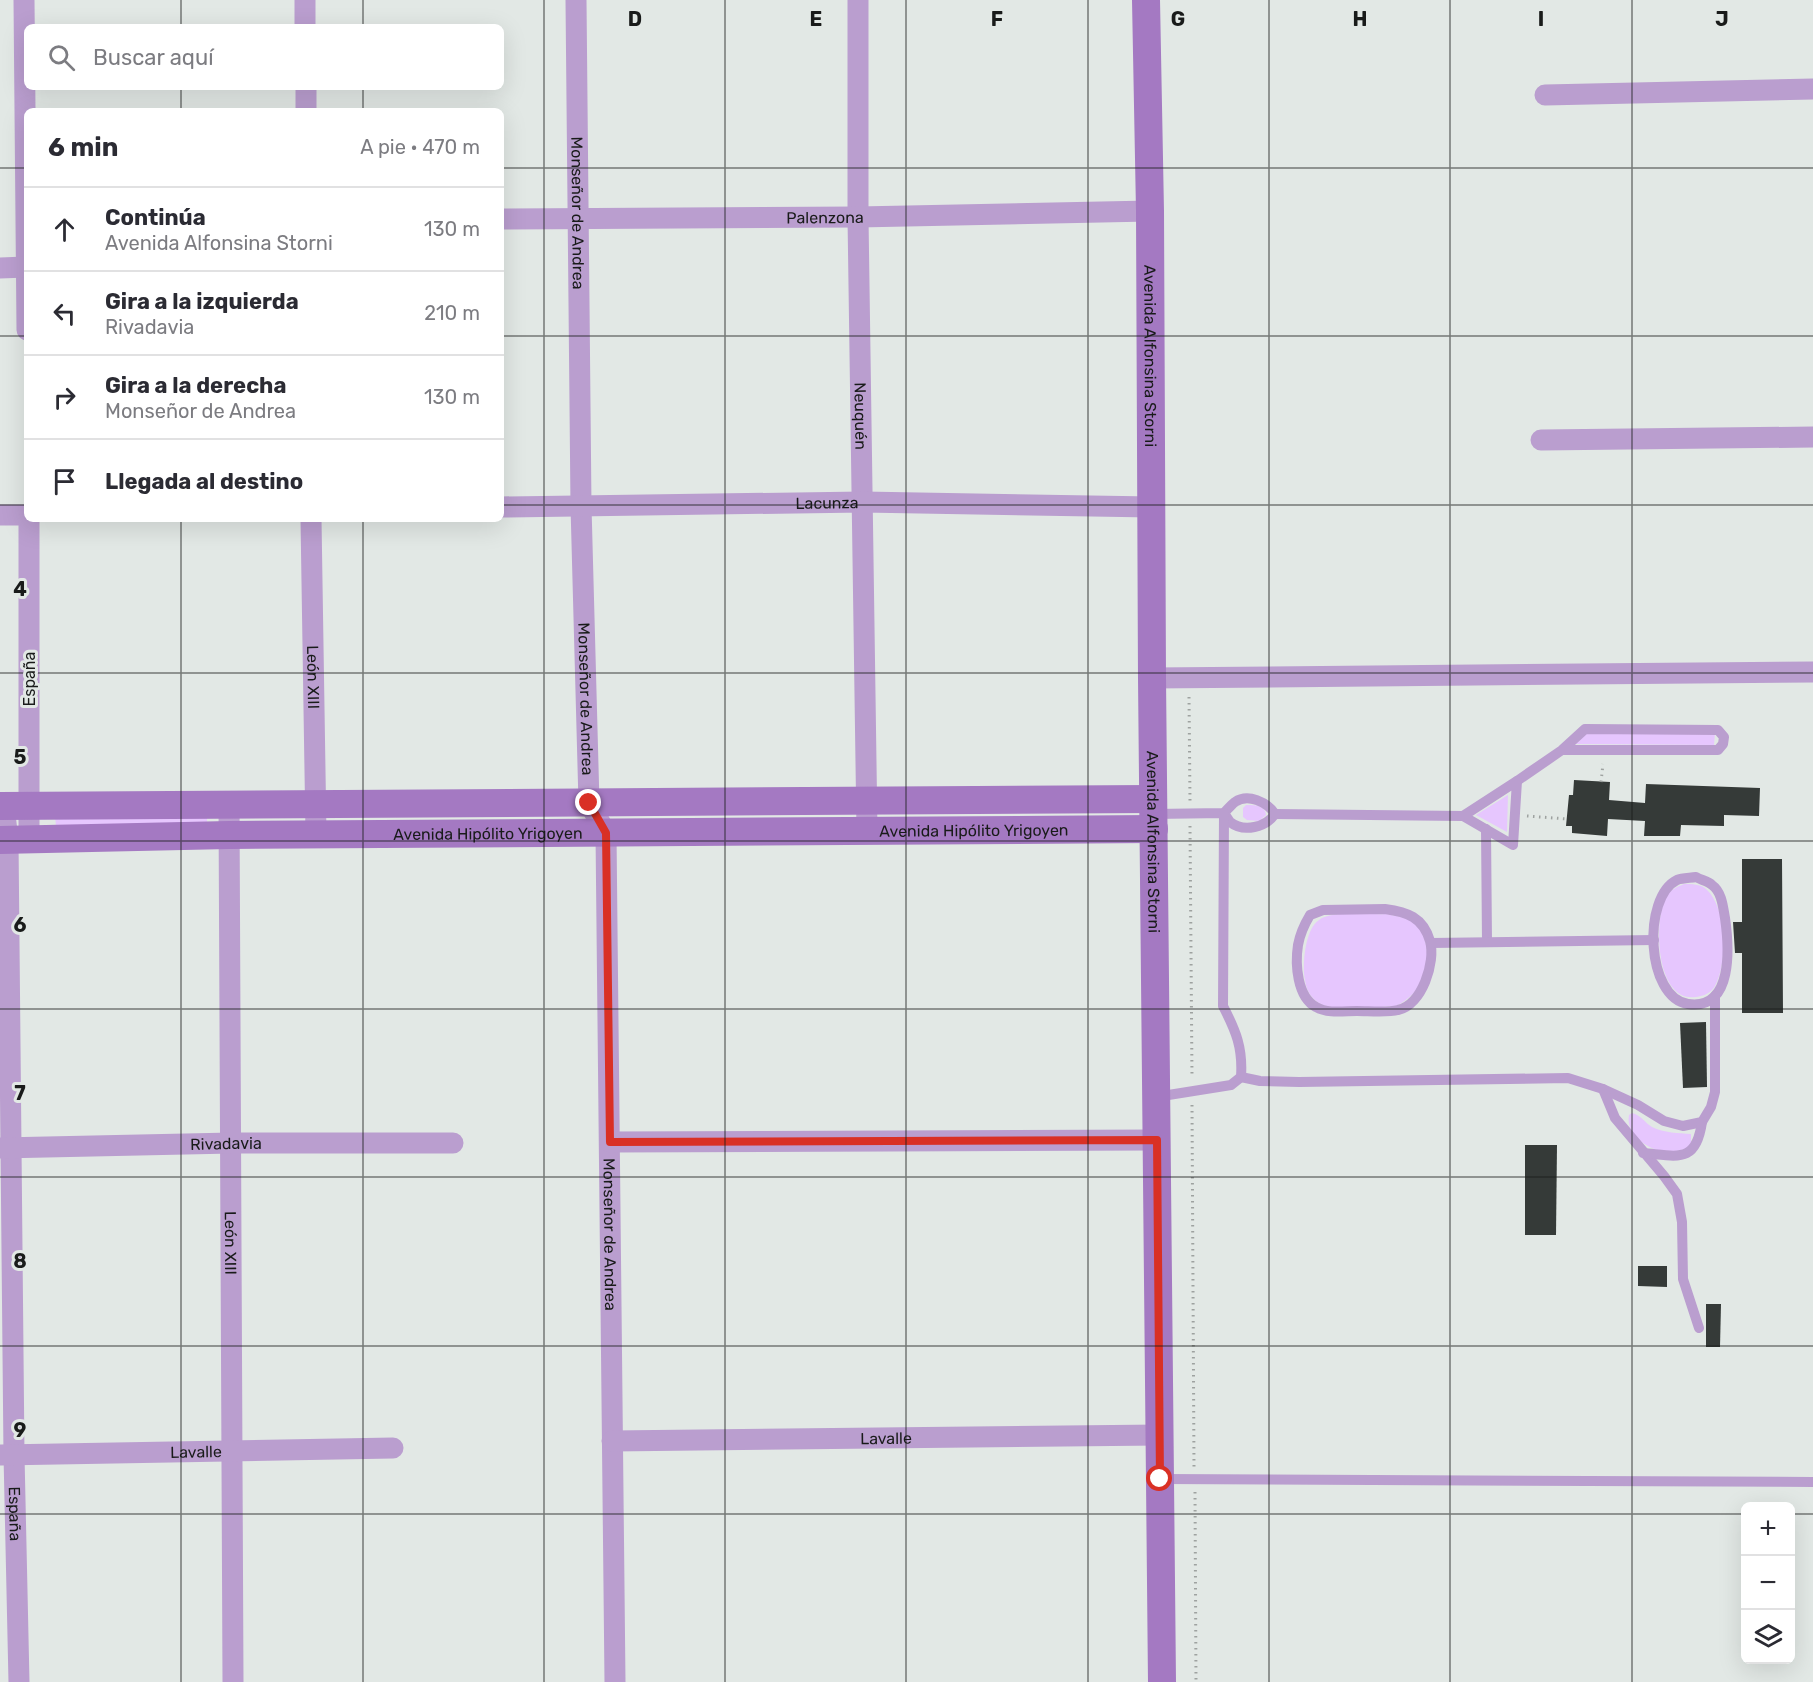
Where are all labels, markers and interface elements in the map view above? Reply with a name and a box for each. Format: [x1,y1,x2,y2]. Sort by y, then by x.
text: D [628,7,642,31]
text: E [810,7,822,31]
text: F [991,7,1003,31]
text: G [1171,7,1185,31]
text: H [1353,7,1367,31]
text: I [1538,7,1544,31]
text: J [1715,7,1729,31]
search box [24,24,504,90]
icon: search [45,41,78,74]
text: Buscar aquí [93,44,214,71]
text: 6 min [48,132,118,163]
text: A pie · 470 m [360,135,480,159]
street label: Monseñor de Andrea [568,136,588,290]
text: Continúa [105,204,206,231]
street label: Palenzona [786,207,864,227]
icon: ahead [48,213,81,246]
text: 130 m [424,217,480,241]
text: Avenida Alfonsina Storni [105,231,333,255]
street label: Avenida Alfonsina Storni [1141,265,1161,447]
text: Gira a la izquierda [105,288,299,315]
icon: left [48,297,81,330]
text: 210 m [424,301,480,325]
text: Rivadavia [105,315,194,339]
text: Gira a la derecha [105,372,286,399]
icon: right [48,381,81,414]
street label: Neuquén [851,382,871,450]
text: 130 m [424,385,480,409]
text: Monseñor de Andrea [105,399,296,423]
icon: arrive [48,465,81,498]
text: Llegada al destino [105,468,303,495]
street label: Lacunza [795,493,859,512]
text: 4 [13,577,27,601]
street label: Monseñor de Andrea [575,622,598,776]
street label: León XIII [304,645,324,709]
street label: España [20,652,39,706]
text: 5 [14,745,27,769]
street label: Avenida Alfonsina Storni [1143,751,1164,933]
route end [575,789,601,815]
street label: Avenida Hipólito Yrigoyen [879,820,1069,840]
street label: Avenida Hipólito Yrigoyen [393,823,583,843]
text: 6 [13,913,27,937]
text: 7 [14,1081,26,1105]
street label: Rivadavia [190,1134,262,1153]
street label: Monseñor de Andrea [600,1158,621,1311]
street label: León XIII [221,1211,241,1275]
text: 8 [13,1249,27,1273]
text: 9 [14,1418,27,1442]
street label: Lavalle [860,1428,912,1448]
street label: Lavalle [170,1442,222,1461]
route start [1146,1465,1172,1491]
street label: España [5,1486,25,1541]
map controls [1741,1502,1795,1664]
button: + [1741,1502,1795,1556]
button: − [1741,1556,1795,1610]
button: layers [1741,1610,1795,1664]

